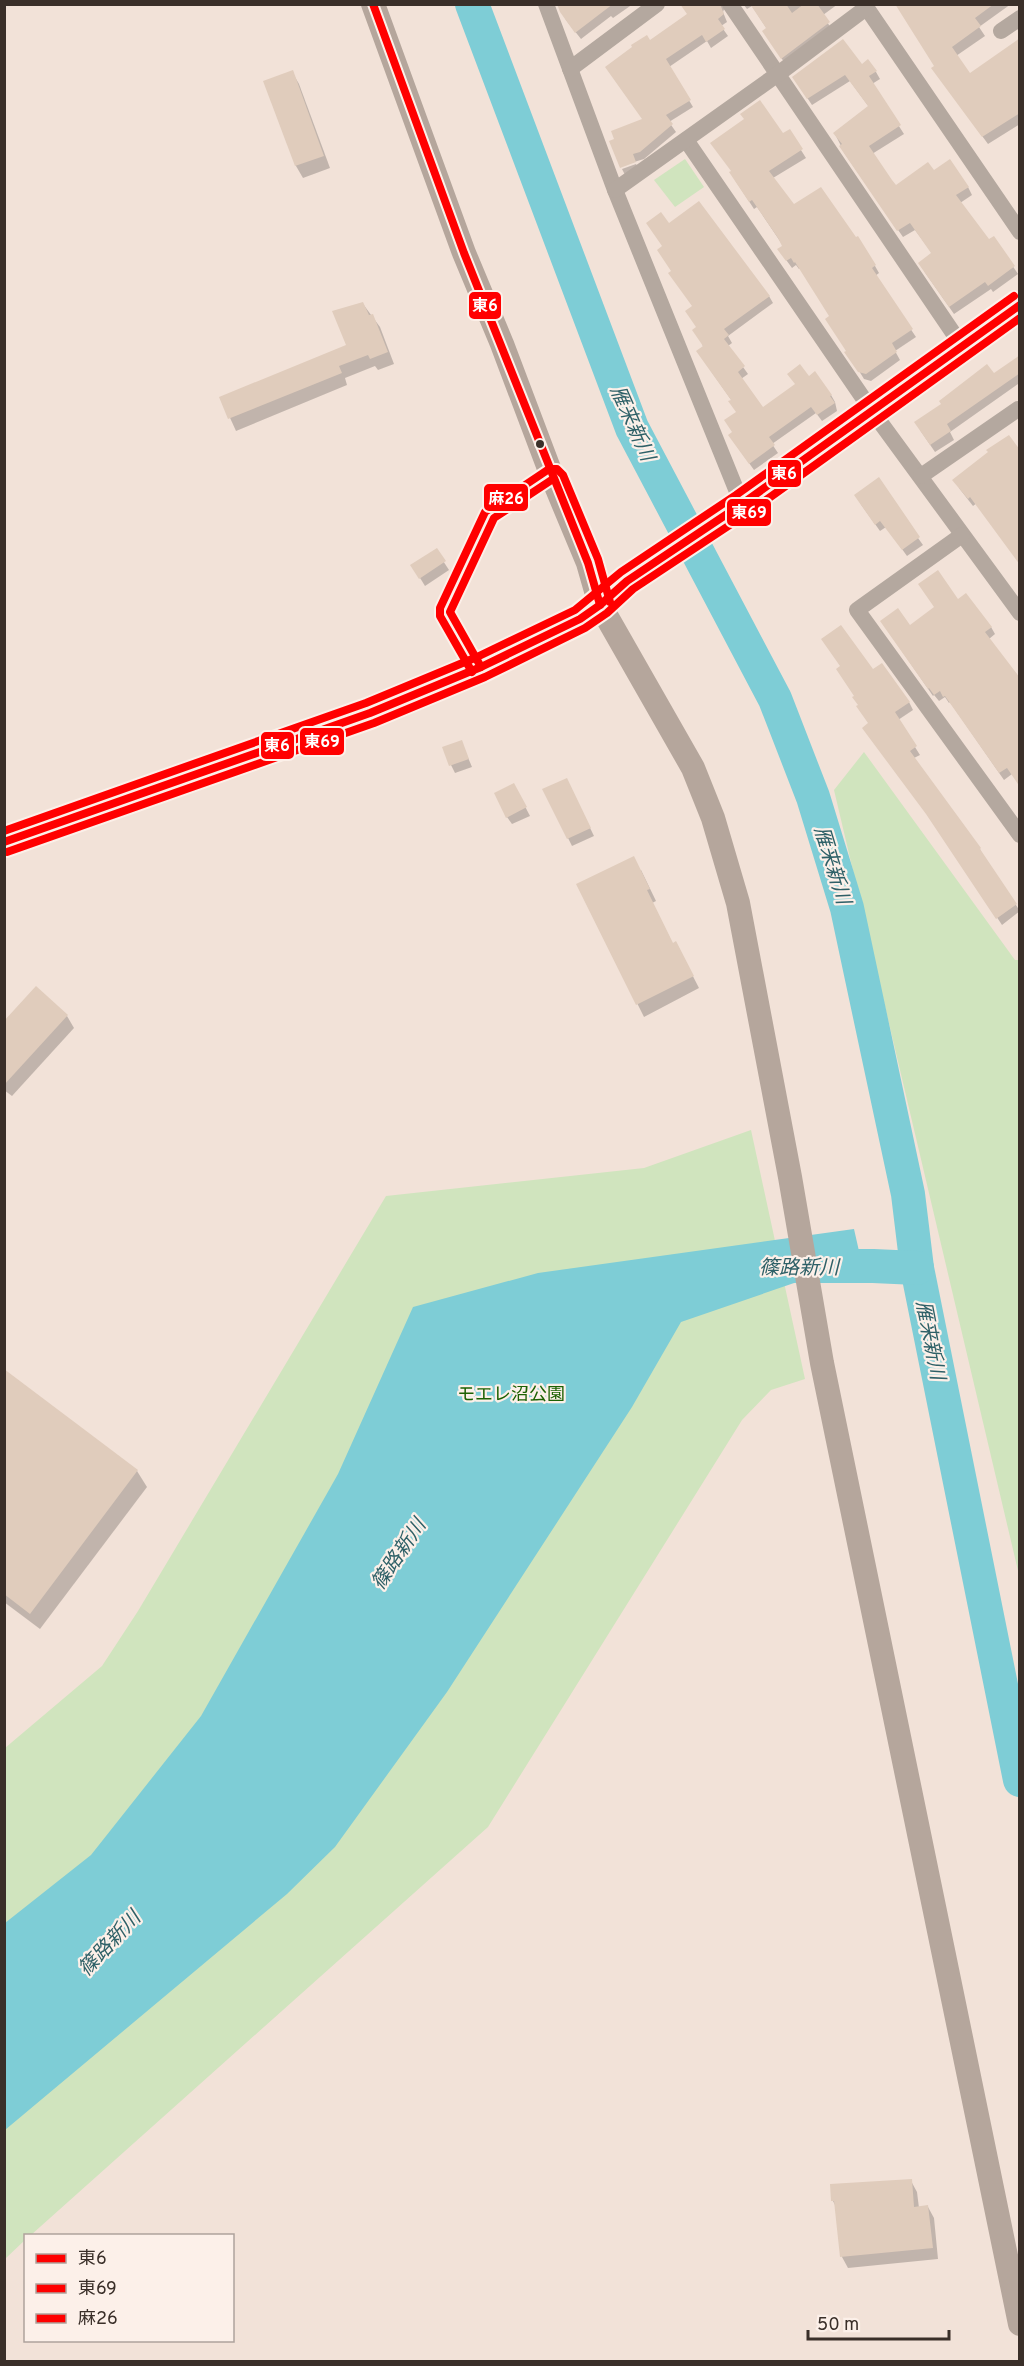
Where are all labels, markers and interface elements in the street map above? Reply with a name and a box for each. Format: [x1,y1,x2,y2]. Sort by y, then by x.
line badge: 東6 [468,291,502,320]
text: 東6 [472,297,498,317]
water label: 雁来新川 [603,382,660,467]
unlabelled marker [534,438,546,450]
line badge: 東6 [767,459,802,488]
text: 東6 [771,465,797,485]
line badge: 麻26 [483,483,529,512]
text: 麻26 [488,490,524,510]
line badge: 東69 [726,498,772,527]
text: 東69 [731,504,767,524]
line badge: 東69 [299,727,345,756]
line badge: 東6 [260,731,295,760]
text: 東69 [304,733,340,753]
text: 東6 [264,737,290,757]
water label: 雁来新川 [807,824,856,910]
water label: 篠路新川 [759,1256,841,1282]
water label: 雁来新川 [909,1299,950,1384]
park label: モエレ沼公園 [457,1384,565,1407]
water label: 篠路新川 [367,1513,434,1596]
water label: 篠路新川 [74,1905,149,1982]
legend [24,2234,234,2342]
text: 東6 [78,2248,107,2271]
text: 東69 [78,2278,117,2301]
scale bar [808,2303,949,2341]
text: 麻26 [78,2308,118,2331]
text: 50 m [817,2314,859,2337]

